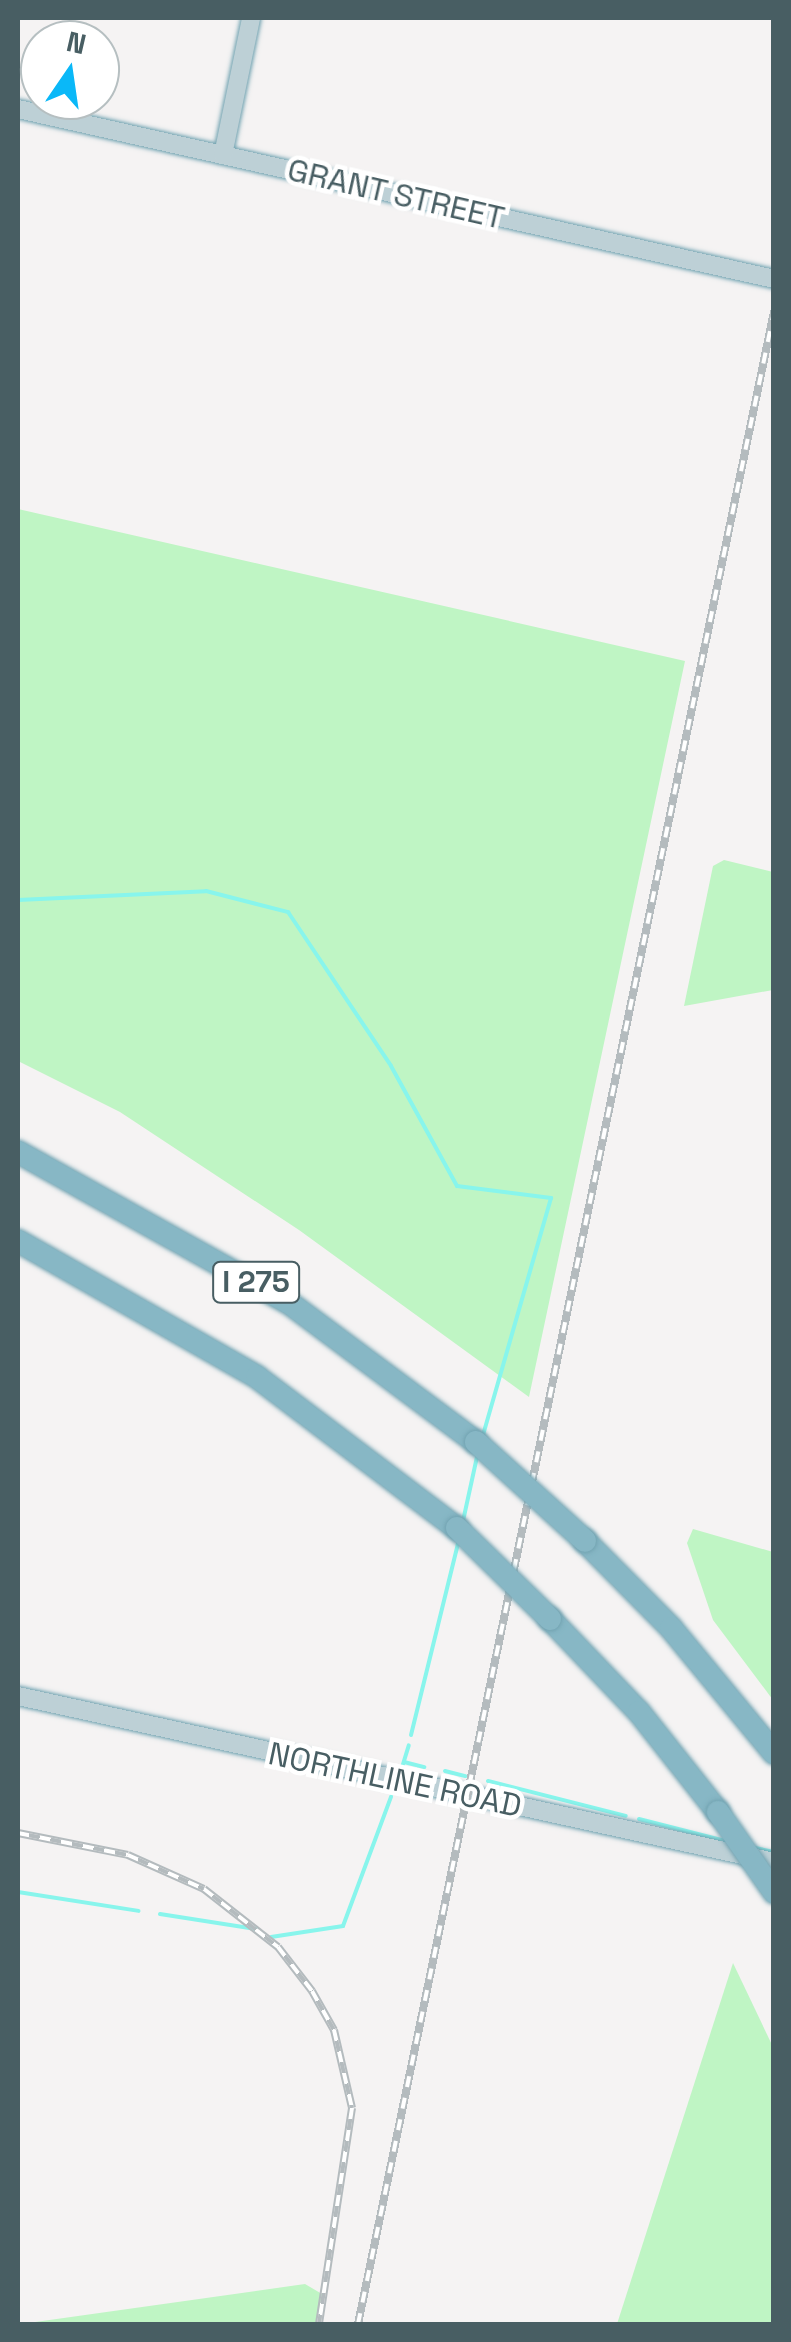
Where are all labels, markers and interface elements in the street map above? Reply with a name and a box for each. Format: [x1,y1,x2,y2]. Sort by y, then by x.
north arrow [20,20,120,120]
text: N [63,23,89,62]
street label: GRANT STREET [283,150,509,238]
road number: I 275 [211,1257,301,1307]
street label: NORTHLINE ROAD [265,1734,525,1826]

